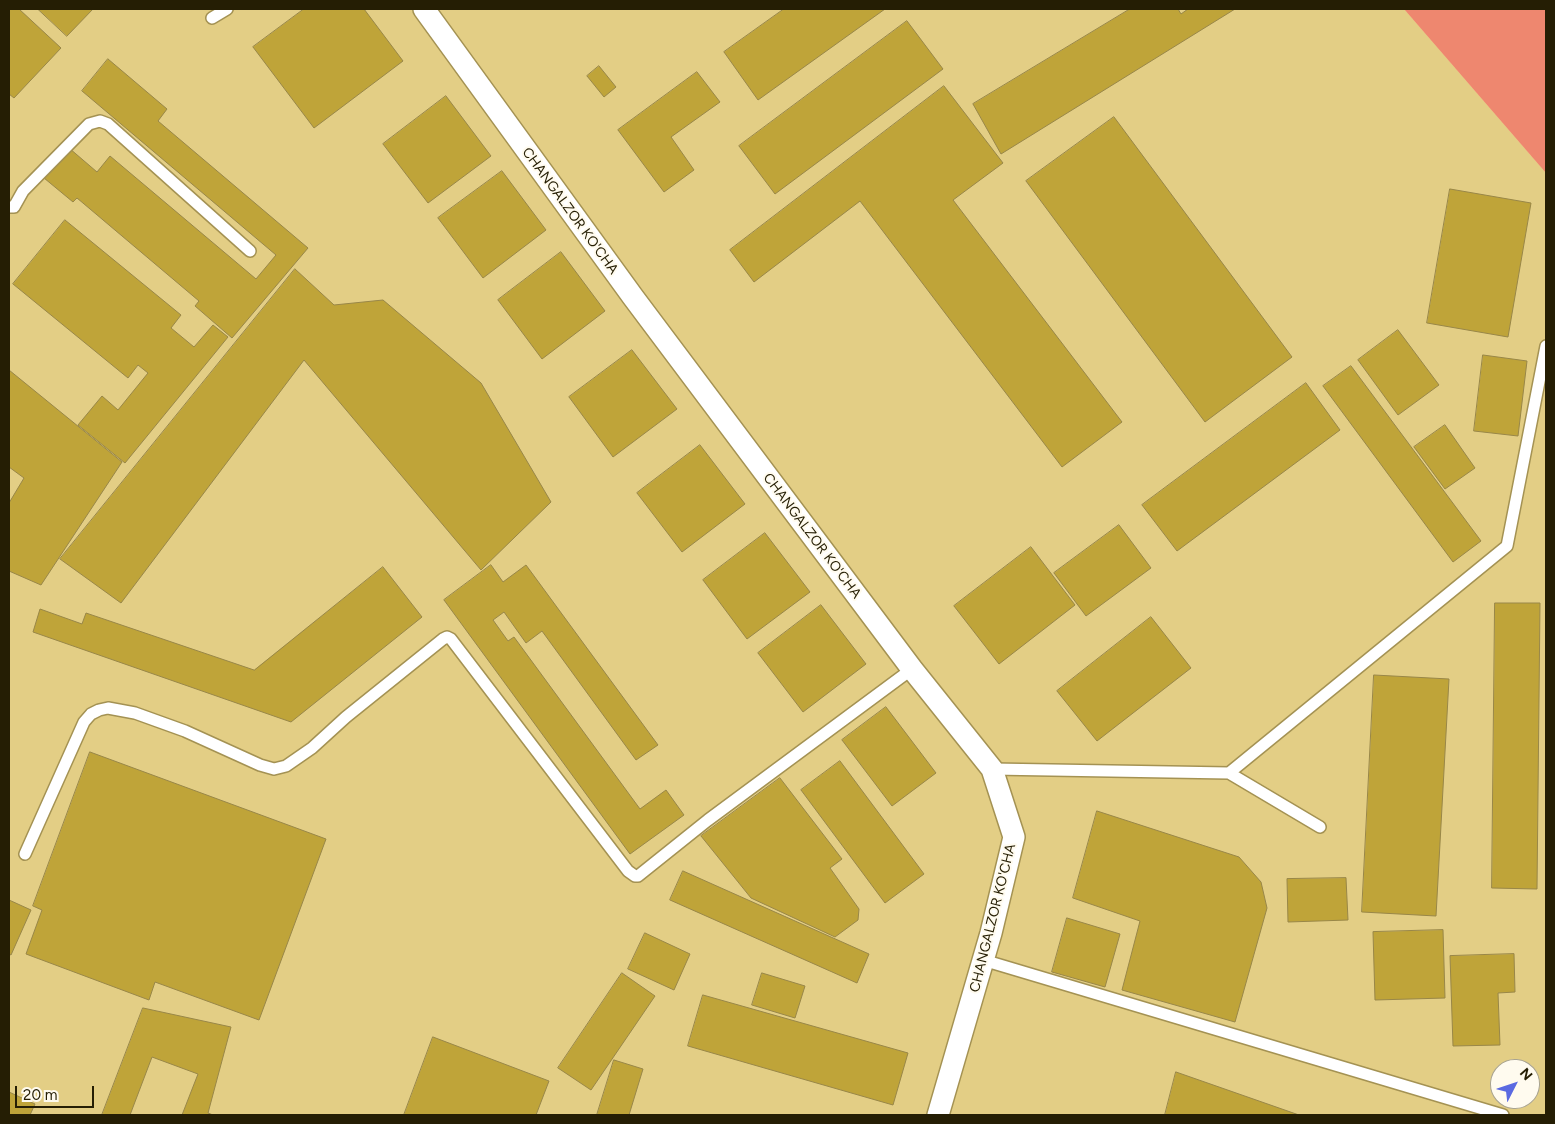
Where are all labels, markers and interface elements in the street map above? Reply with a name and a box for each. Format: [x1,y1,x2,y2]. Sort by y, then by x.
street label: CHANGALZOR KO'CHA [518,144,622,278]
street label: CHANGALZOR KO'CHA [759,470,865,602]
street label: CHANGALZOR KO'CHA [966,842,1020,994]
north arrow [1490,1059,1540,1109]
text: N [1516,1065,1536,1084]
scale bar [18,1076,96,1108]
text: 20 m [23,1086,57,1104]

